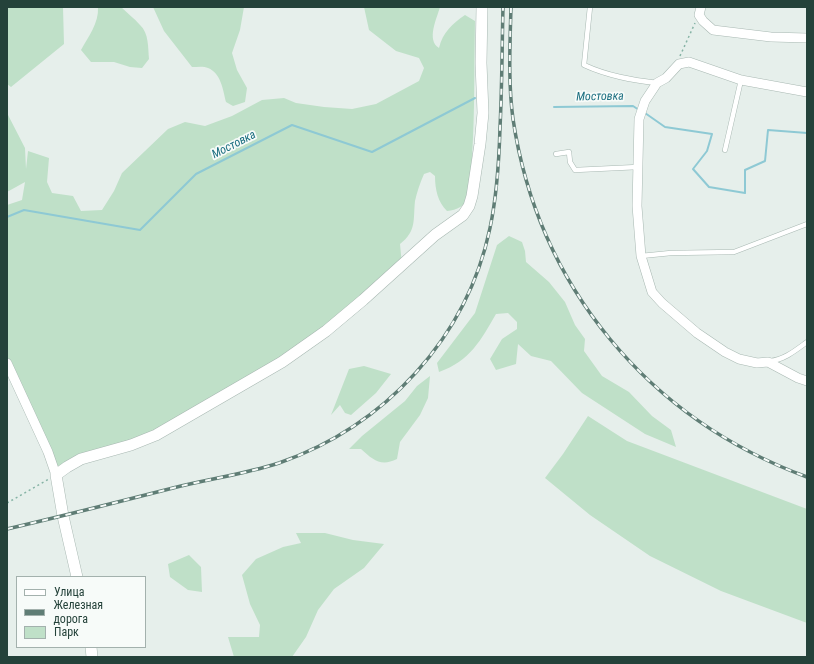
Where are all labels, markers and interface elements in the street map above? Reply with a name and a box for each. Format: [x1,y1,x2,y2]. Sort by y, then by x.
water label: Мостовка [576,89,624,105]
water label: Мостовка [210,128,258,162]
legend [16,576,146,648]
text: Улица [54,585,84,599]
text: Железная дорога [53,598,103,626]
text: Парк [54,625,79,639]

